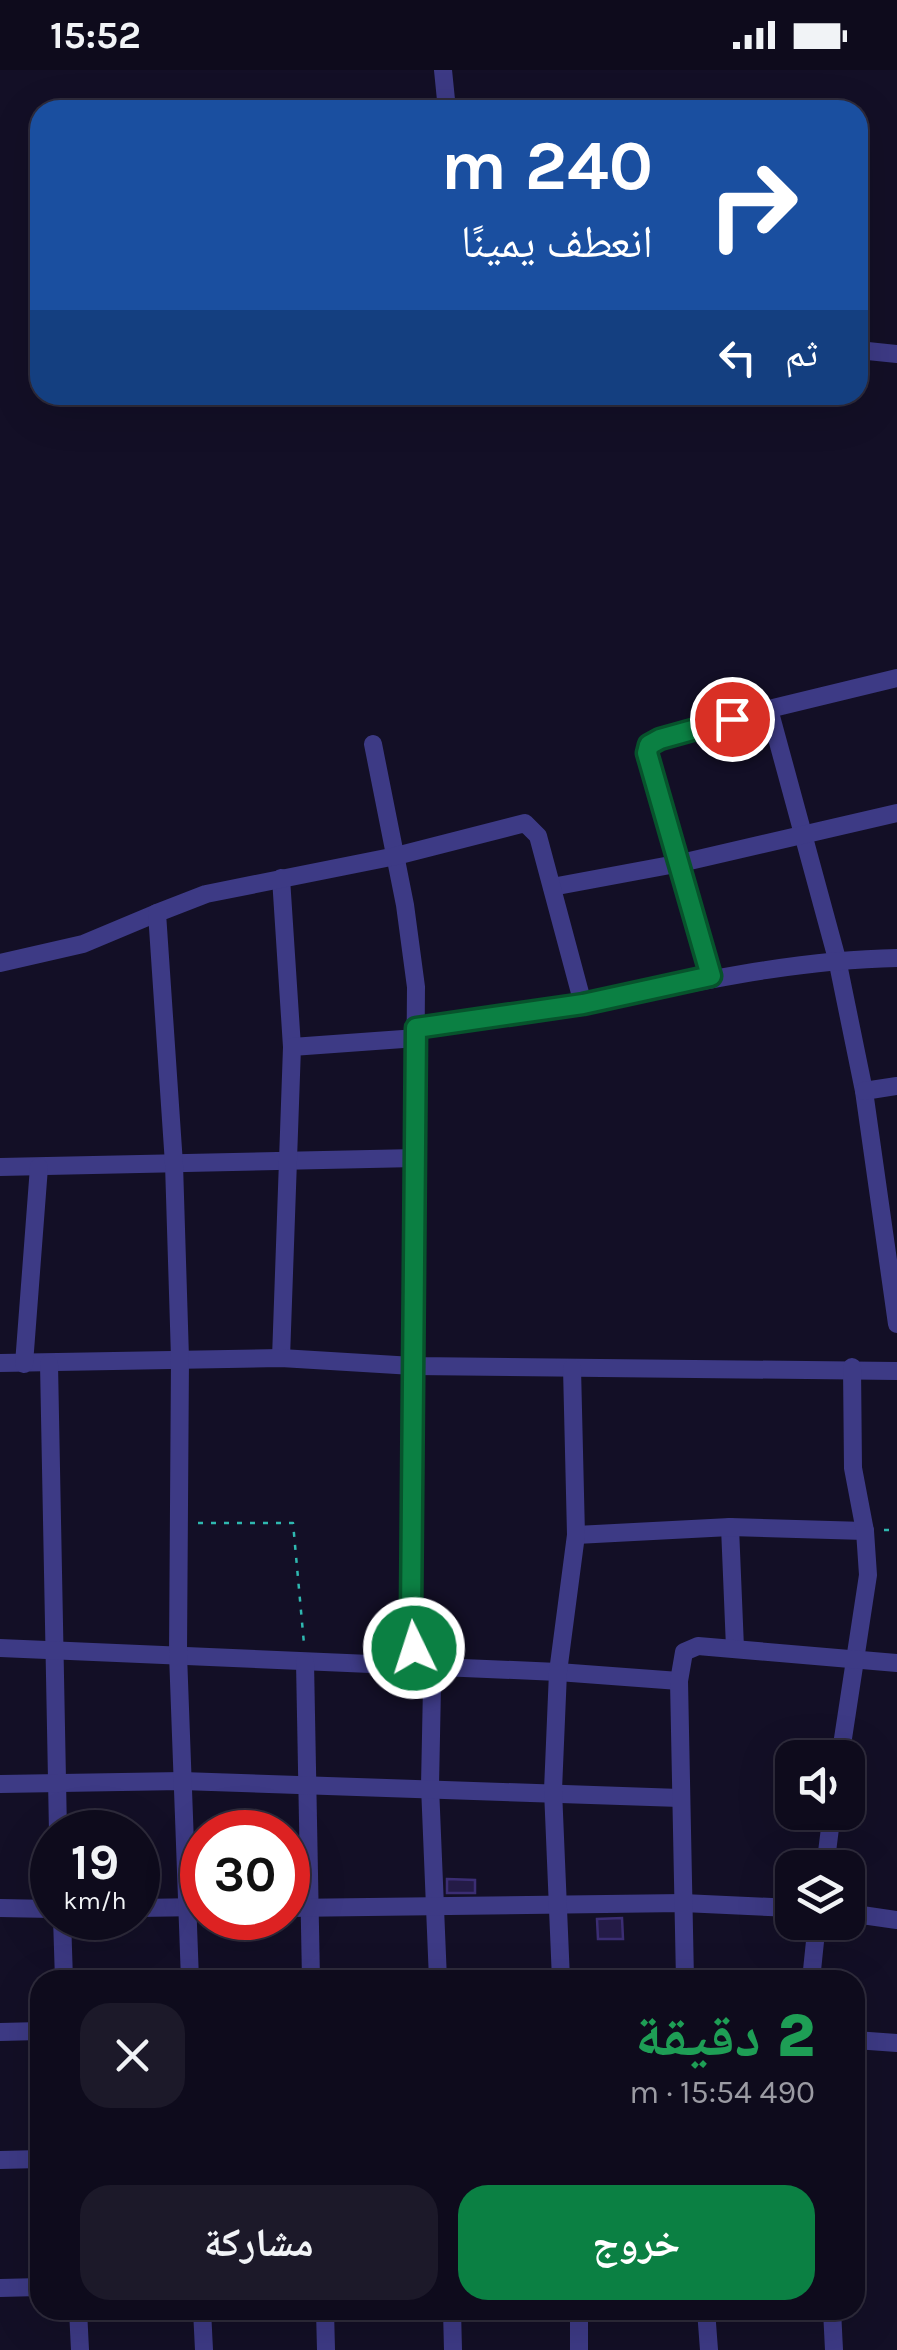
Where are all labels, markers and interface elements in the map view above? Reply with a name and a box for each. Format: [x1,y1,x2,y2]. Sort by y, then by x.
text: 15:52 [50,13,141,58]
text: 240 m [441,125,653,207]
icon: right [688,140,818,270]
text: انعطف يمينًا [461,216,653,268]
icon: left [710,330,765,385]
text: ثم [785,331,818,376]
pin [690,677,775,762]
icon: arrive [705,692,760,747]
position arrow [362,1596,466,1700]
map controls [775,1740,865,1940]
button: sound [775,1740,865,1830]
speed limit sign: 30 [180,1810,310,1940]
text: 19 [71,1833,119,1892]
button: layers [775,1850,865,1940]
text: km/h [63,1886,127,1915]
text: 2 دقيقة [635,2001,815,2071]
button: close [80,2003,185,2108]
text: 490 m · 15:54 [629,2074,815,2111]
button: مشاركة [80,2185,438,2300]
button: خروج [458,2185,815,2300]

